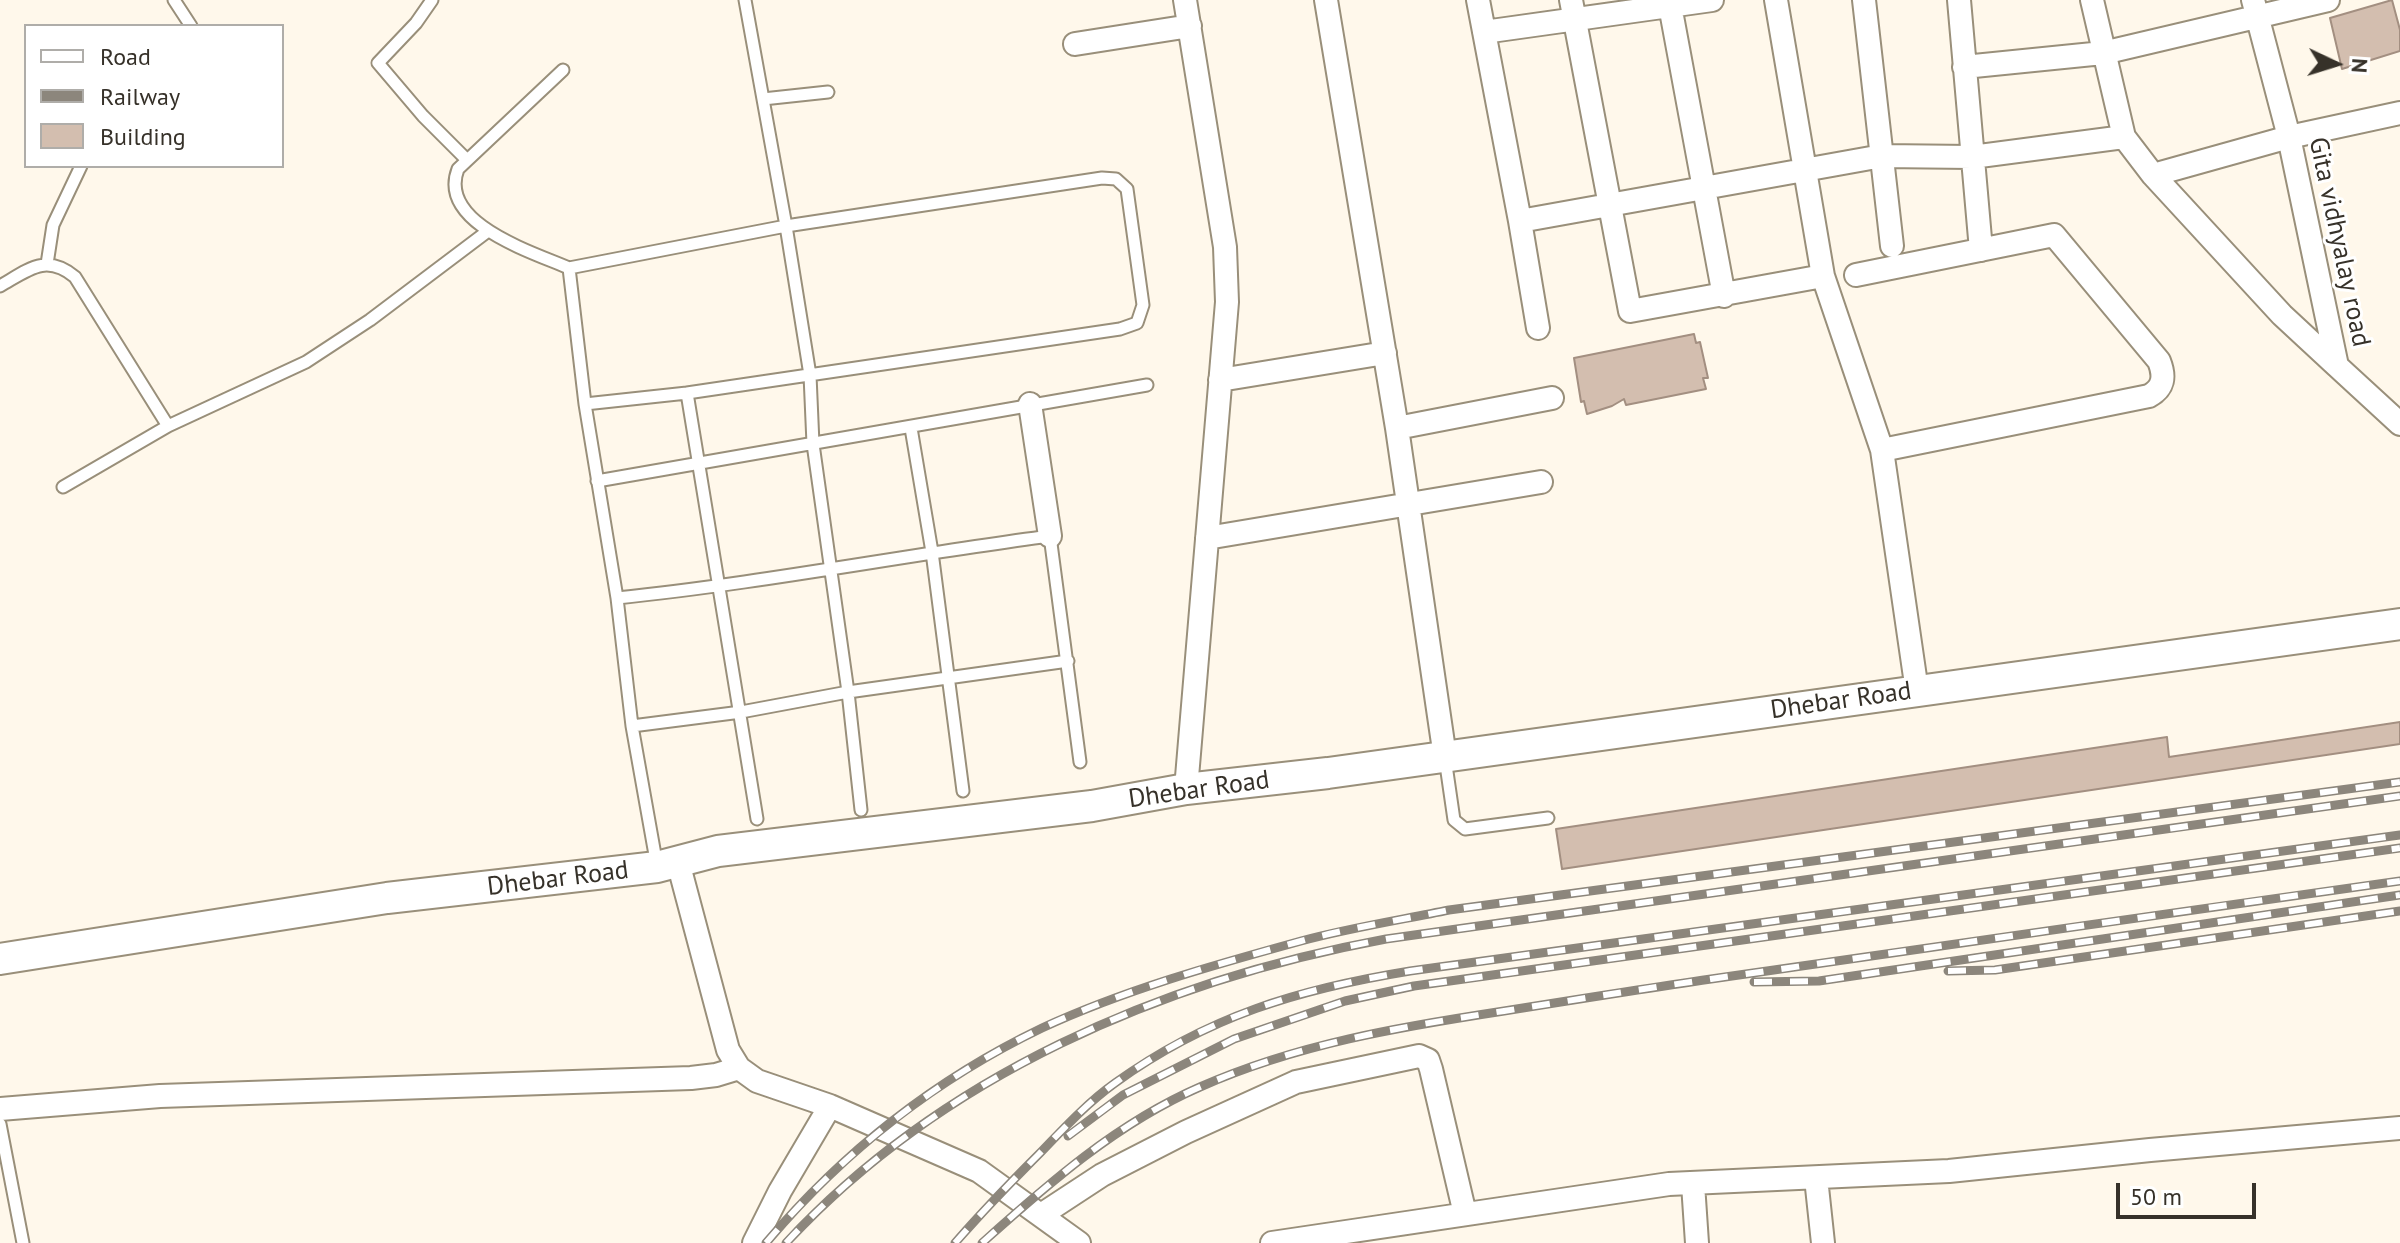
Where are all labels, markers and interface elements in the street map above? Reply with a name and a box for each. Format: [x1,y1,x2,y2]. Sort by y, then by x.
legend [24,24,284,168]
north arrow [2296,24,2376,104]
text: Road [100,41,151,72]
text: N [2345,57,2374,74]
text: Railway [100,81,180,112]
text: Building [100,121,186,152]
street label: Gita vidhyalay road [2302,134,2376,350]
street label: Dhebar Road [1768,676,1914,726]
street label: Dhebar Road [1126,765,1272,815]
street label: Dhebar Road [486,855,630,903]
scale bar [2120,1167,2260,1217]
text: 50 m [2130,1181,2182,1212]

